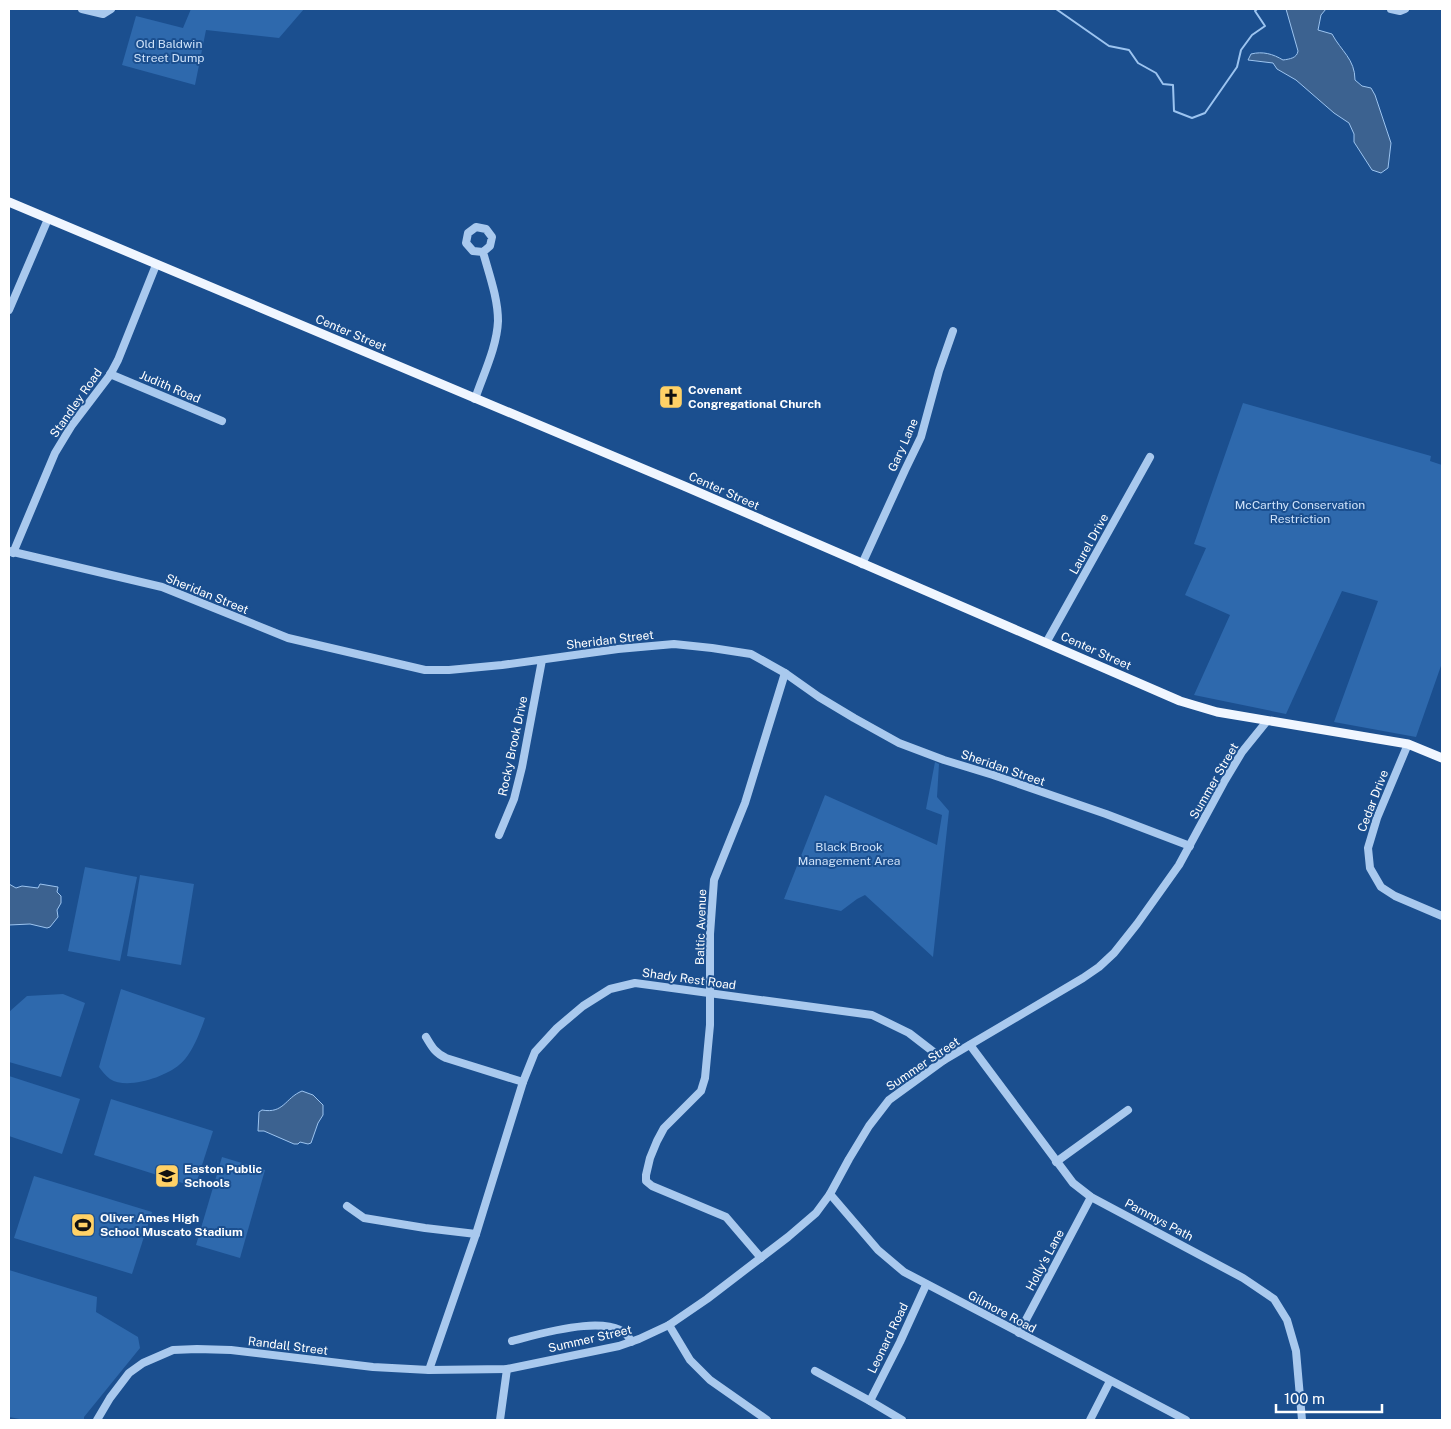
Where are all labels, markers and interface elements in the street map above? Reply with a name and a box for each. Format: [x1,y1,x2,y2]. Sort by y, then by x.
park label: Old Baldwin Street Dump [134,37,204,65]
street label: Center Street [313,312,389,354]
street label: Standley Road [47,366,105,440]
street label: Judith Road [137,368,203,406]
place label: Covenant Congregational Church [688,383,821,411]
church icon: Covenant Congregational Church [658,384,684,410]
street label: Gary Lane [885,416,921,474]
street label: Center Street [687,469,762,513]
park label: McCarthy Conservation Restriction [1235,498,1365,526]
street label: Laurel Drive [1067,511,1111,577]
street label: Sheridan Street [164,571,251,617]
street label: Sheridan Street [565,628,655,652]
street label: Center Street [1059,629,1134,673]
street label: Rocky Brook Drive [496,695,530,797]
street label: Summer Street [1187,740,1242,821]
street label: Sheridan Street [959,747,1047,789]
street label: Cedar Drive [1355,768,1391,834]
park label: Black Brook Management Area [798,840,900,868]
street label: Baltic Avenue [693,889,709,965]
street label: Shady Rest Road [641,965,737,993]
street label: Summer Street [884,1034,963,1094]
place label: Easton Public Schools [184,1162,263,1190]
school or university icon: Easton Public Schools [154,1163,180,1189]
street label: Pammys Path [1122,1196,1196,1244]
place label: Oliver Ames High School Muscato Stadium [100,1211,243,1239]
sports icon: Oliver Ames High School Muscato Stadium [70,1212,96,1238]
street label: Holly's Lane [1023,1227,1067,1293]
street label: Gilmore Road [965,1288,1039,1336]
street label: Leonard Road [865,1300,911,1376]
street label: Summer Street [547,1323,633,1355]
street label: Randall Street [247,1334,329,1358]
scale bar [1276,1382,1382,1414]
text: 100 m [1284,1390,1325,1407]

